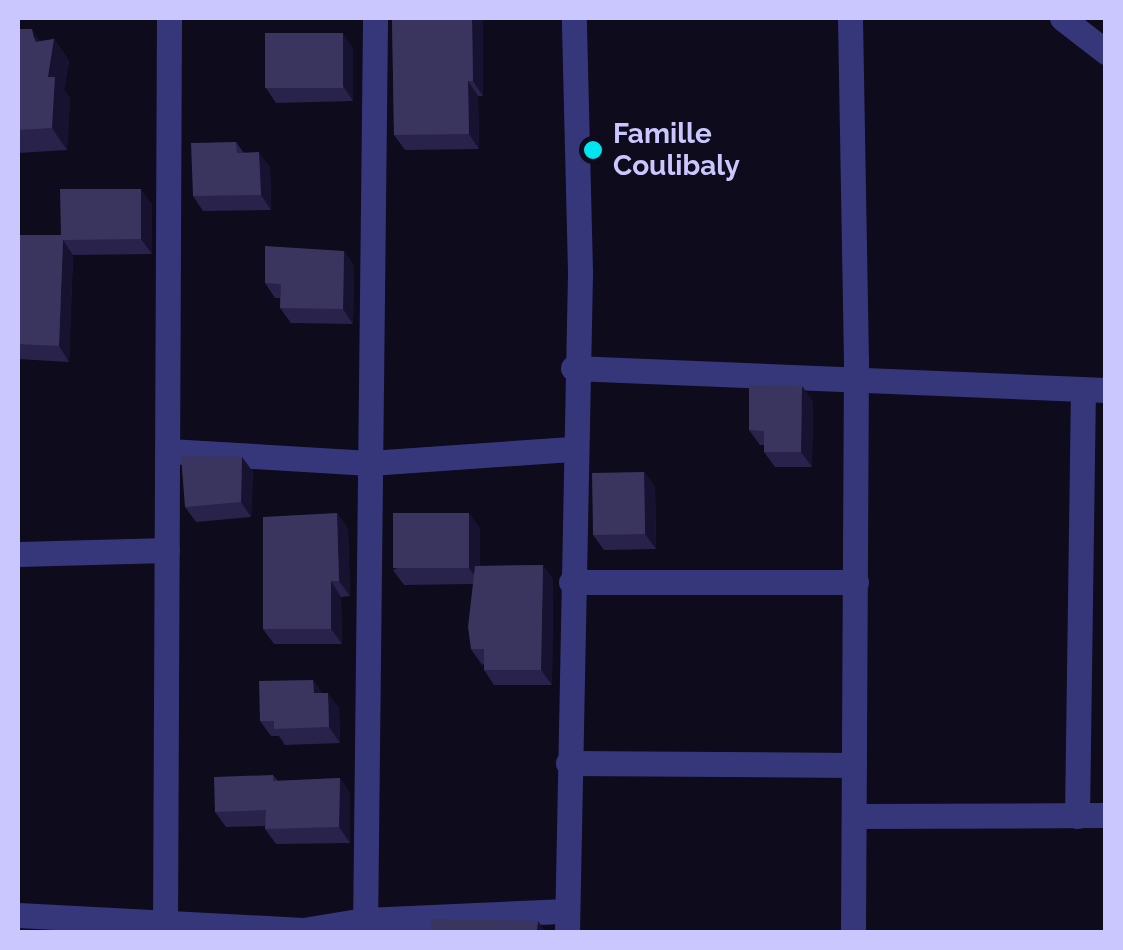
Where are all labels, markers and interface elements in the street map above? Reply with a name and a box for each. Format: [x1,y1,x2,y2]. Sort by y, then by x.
place label: Famille Coulibaly [613,117,740,183]
marker: Famille Coulibaly [582,139,604,161]

